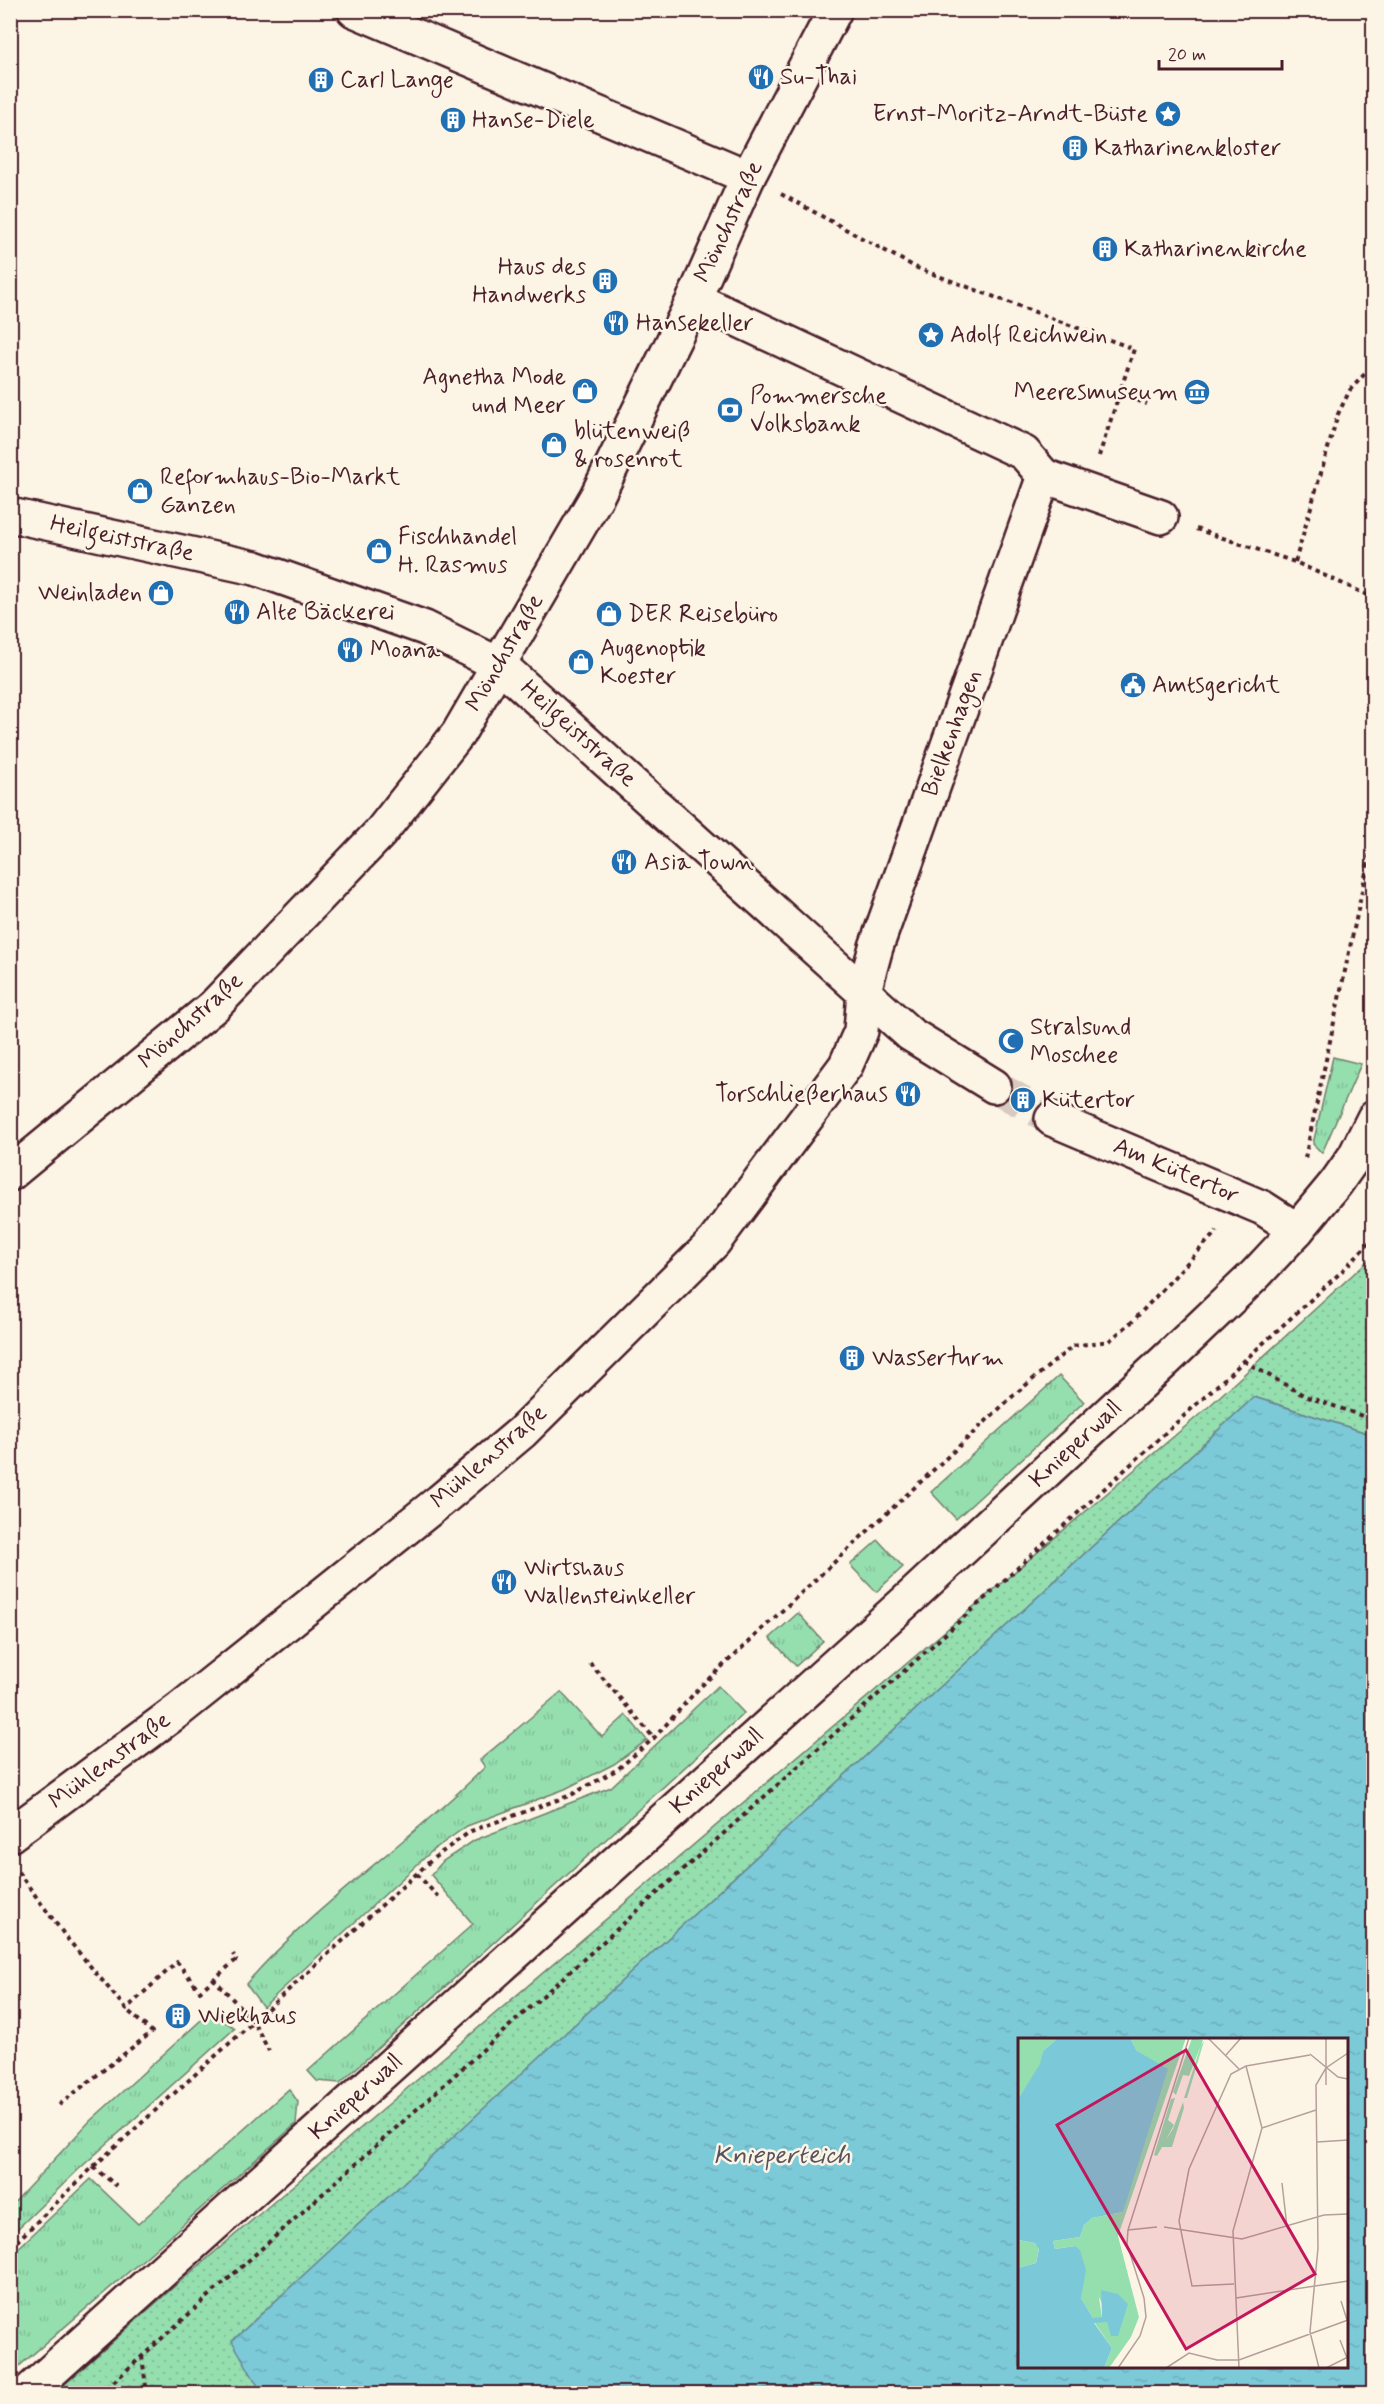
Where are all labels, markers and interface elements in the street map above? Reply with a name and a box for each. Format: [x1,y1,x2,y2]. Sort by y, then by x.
scale bar [1159,33,1282,71]
text: 20 m [1168,43,1206,67]
restaurant icon: Su-Thai [746,62,776,92]
place label: Su-Thai [780,62,857,93]
building icon: Carl Lange [306,65,336,95]
place label: Carl Lange [340,65,454,98]
place label: Ernst-Moritz-Arndt-Büste [872,99,1148,130]
place icon: Ernst-Moritz-Arndt-Büste [1153,99,1183,129]
building icon: Hanse-Diele [438,105,468,135]
place label: Hanse-Diele [472,105,595,136]
building icon: Katharinenkloster [1060,133,1090,163]
place label: Katharinenkloster [1094,133,1281,164]
street label: Mönchstraße [687,156,771,288]
building icon: Katharinenkirche [1090,234,1120,264]
place label: Katharinenkirche [1124,234,1307,265]
place label: Haus des Handwerks [472,252,586,311]
building icon: Haus des Handwerks [590,266,620,296]
restaurant icon: Hansekeller [601,308,631,338]
place label: Hansekeller [636,308,754,339]
place icon: Adolf Reichwein [916,320,946,350]
place label: Adolf Reichwein [950,320,1107,351]
place label: Agnetha Mode und Meer [422,362,566,421]
shop icon: Agnetha Mode und Meer [570,376,600,406]
place label: Meeresmuseum [1014,377,1178,408]
museum icon: Meeresmuseum [1182,377,1212,407]
place label: Pommersche Volksbank [750,381,887,440]
bank icon: Pommersche Volksbank [715,395,745,425]
place label: blütenweiß & rosenrot [574,416,690,475]
shop icon: blütenweiß & rosenrot [539,430,569,460]
place label: Reformhaus-Bio-Markt Ganzen [160,462,400,521]
shop icon: Reformhaus-Bio-Markt Ganzen [125,476,155,506]
street label: Heilgeiststraße [46,509,197,572]
place label: Fischhandel H. Rasmus [398,522,517,581]
shop icon: Fischhandel H. Rasmus [364,536,394,566]
place label: Weinladen [38,578,142,609]
shop icon: Weinladen [146,578,176,608]
street label: Mönchstraße [459,588,551,717]
restaurant icon: Alte Bäckerei [222,597,252,627]
place label: Alte Bäckerei [256,597,395,628]
shop icon: DER Reisebüro [594,599,624,629]
place label: DER Reisebüro [628,599,778,630]
place label: Augenoptik Koester [600,633,706,692]
restaurant icon: Moana [335,635,365,665]
place label: Moana [370,635,441,666]
shop icon: Augenoptik Koester [566,647,596,677]
street label: Bielkenhagen [915,665,991,801]
public building icon: Amtsgericht [1118,670,1148,700]
place label: Amtsgericht [1152,670,1280,701]
street label: Heilgeiststraße [511,673,643,797]
restaurant icon: Asia Town [609,847,639,877]
place label: Asia Town [644,847,754,878]
street label: Mönchstraße [132,966,250,1076]
place label: Stralsund Moschee [1030,1012,1131,1071]
mosque icon: Stralsund Moschee [996,1026,1026,1056]
place label: Torschließerhaus [715,1079,888,1110]
restaurant icon: Torschließerhaus [893,1079,923,1109]
building icon: Kütertor [1008,1085,1038,1115]
place label: Kütertor [1042,1085,1135,1116]
street label: Am Kütertor [1108,1131,1244,1211]
building icon: Wasserturm [837,1343,867,1373]
place label: Wasserturm [872,1343,1004,1374]
street label: Knieperwall [1023,1393,1129,1495]
street label: Mühlenstraße [424,1398,554,1516]
place label: Wirtshaus Wallensteinkeller [524,1553,695,1612]
restaurant icon: Wirtshaus Wallensteinkeller [489,1567,519,1597]
street label: Mühlenstraße [43,1705,177,1817]
street label: Knieperwall [663,1721,771,1821]
building icon: Wiekhaus [163,2001,193,2031]
place label: Wiekhaus [198,2001,297,2032]
inset map [1018,2038,1348,2368]
street label: Knieperwall [302,2047,410,2147]
water label: Knieperteich [713,2139,851,2173]

